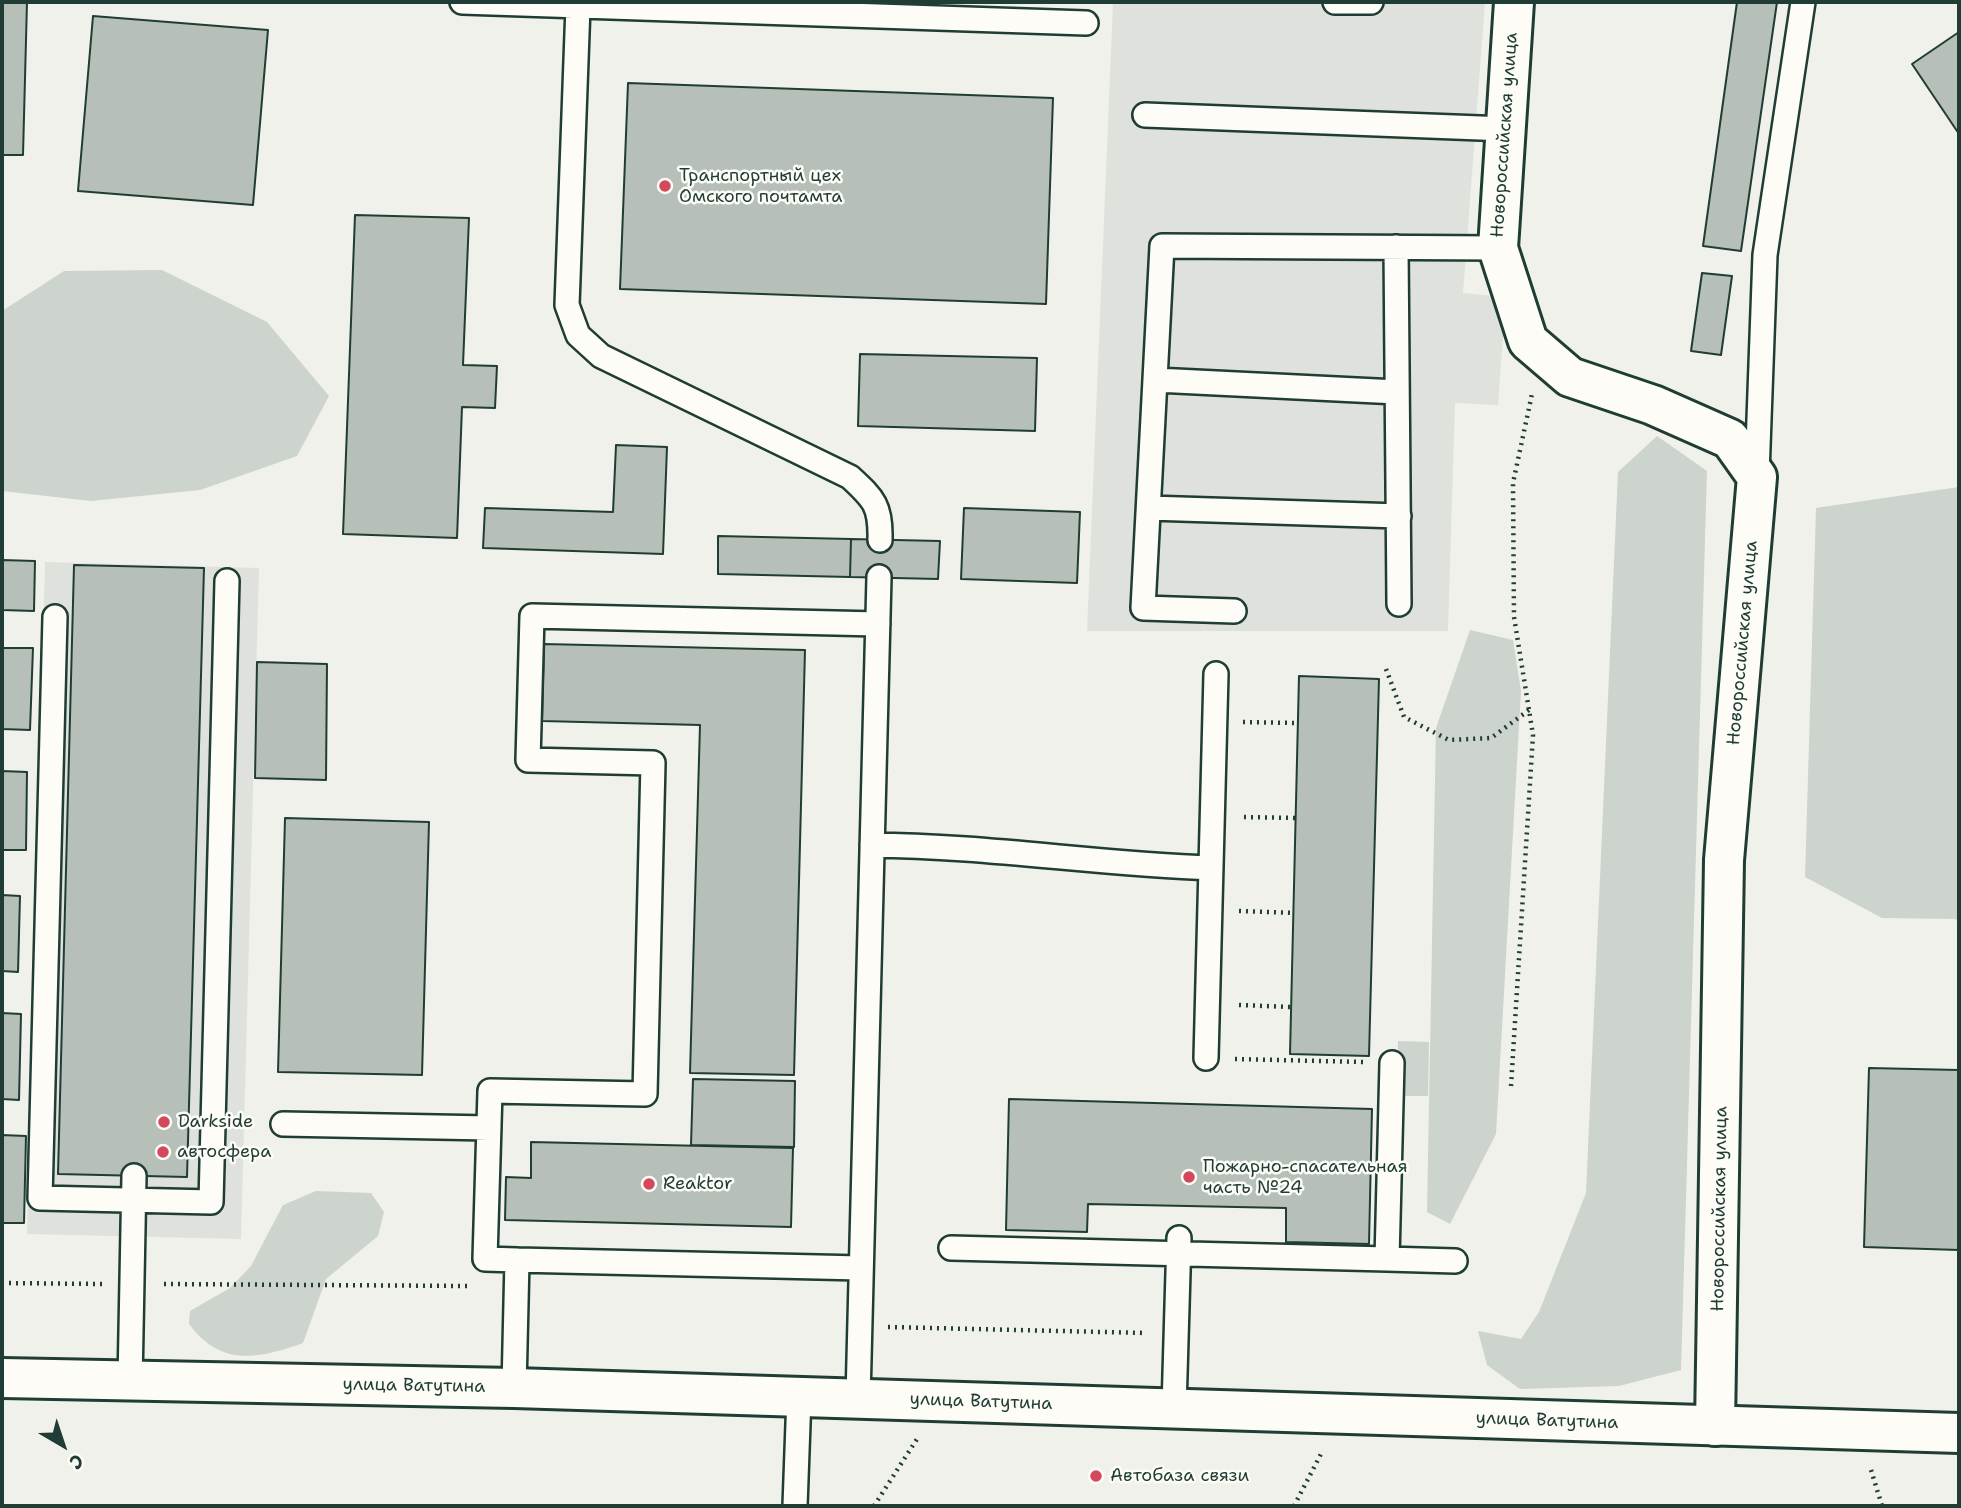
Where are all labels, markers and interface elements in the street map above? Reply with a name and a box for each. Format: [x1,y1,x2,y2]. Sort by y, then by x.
street label: Новороссийская улица [1487,32,1523,238]
place label: Транспортный цех Омского почтамта [679,165,842,208]
marker: Транспортный цех Омского почтамта [657,178,673,194]
street label: Новороссийская улица [1723,540,1763,746]
street label: Новороссийская улица [1707,1106,1733,1312]
place label: Darkside [178,1111,253,1133]
marker: Darkside [156,1114,172,1130]
place label: автосфера [177,1141,271,1163]
marker: автосфера [155,1144,171,1160]
place label: Пожарно-спасательная часть №24 [1203,1156,1408,1198]
marker: Пожарно-спасательная часть №24 [1181,1169,1197,1185]
place label: Reaktor [663,1173,733,1195]
marker: Reaktor [641,1176,657,1192]
street label: улица Ватутина [342,1374,486,1398]
street label: улица Ватутина [909,1389,1053,1415]
street label: улица Ватутина [1475,1408,1619,1434]
north arrow [28,1410,98,1480]
text: С [64,1448,89,1475]
place label: Автобаза связи [1110,1465,1249,1487]
marker: Автобаза связи [1088,1468,1104,1484]

